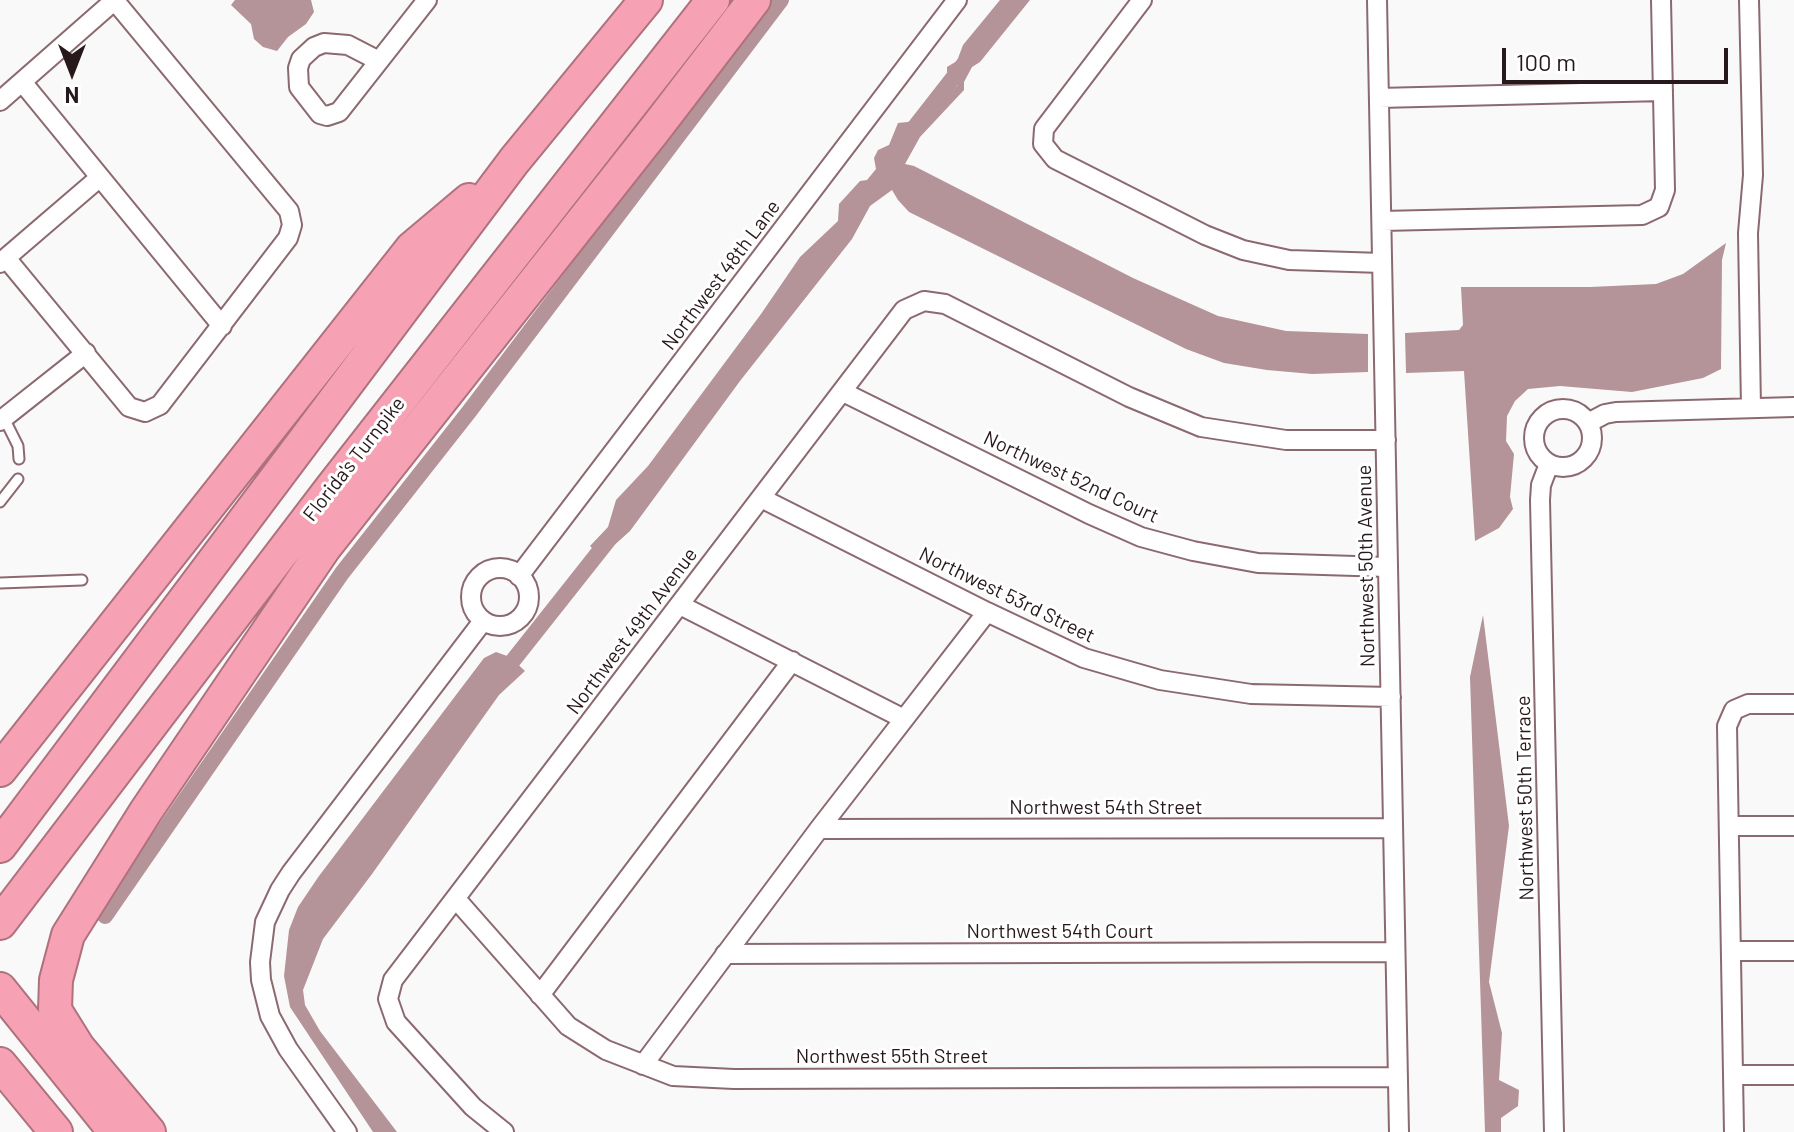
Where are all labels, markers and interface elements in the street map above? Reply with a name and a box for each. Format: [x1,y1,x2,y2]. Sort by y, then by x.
north arrow [32,32,112,112]
scale bar [1506,32,1732,82]
text: 100 m [1516,47,1576,76]
text: N [65,83,79,109]
street label: Northwest 48th Lane [657,195,785,355]
street label: Florida's Turnpike [298,392,410,526]
street label: Northwest 52nd Court [980,426,1162,528]
street label: Northwest 50th Avenue [1352,465,1380,667]
street label: Northwest 53rd Street [915,542,1099,648]
street label: Northwest 49th Avenue [562,543,702,719]
street label: Northwest 50th Terrace [1511,695,1539,901]
street label: Northwest 54th Street [1009,795,1203,819]
street label: Northwest 54th Court [966,919,1154,943]
street label: Northwest 55th Street [796,1044,988,1068]

